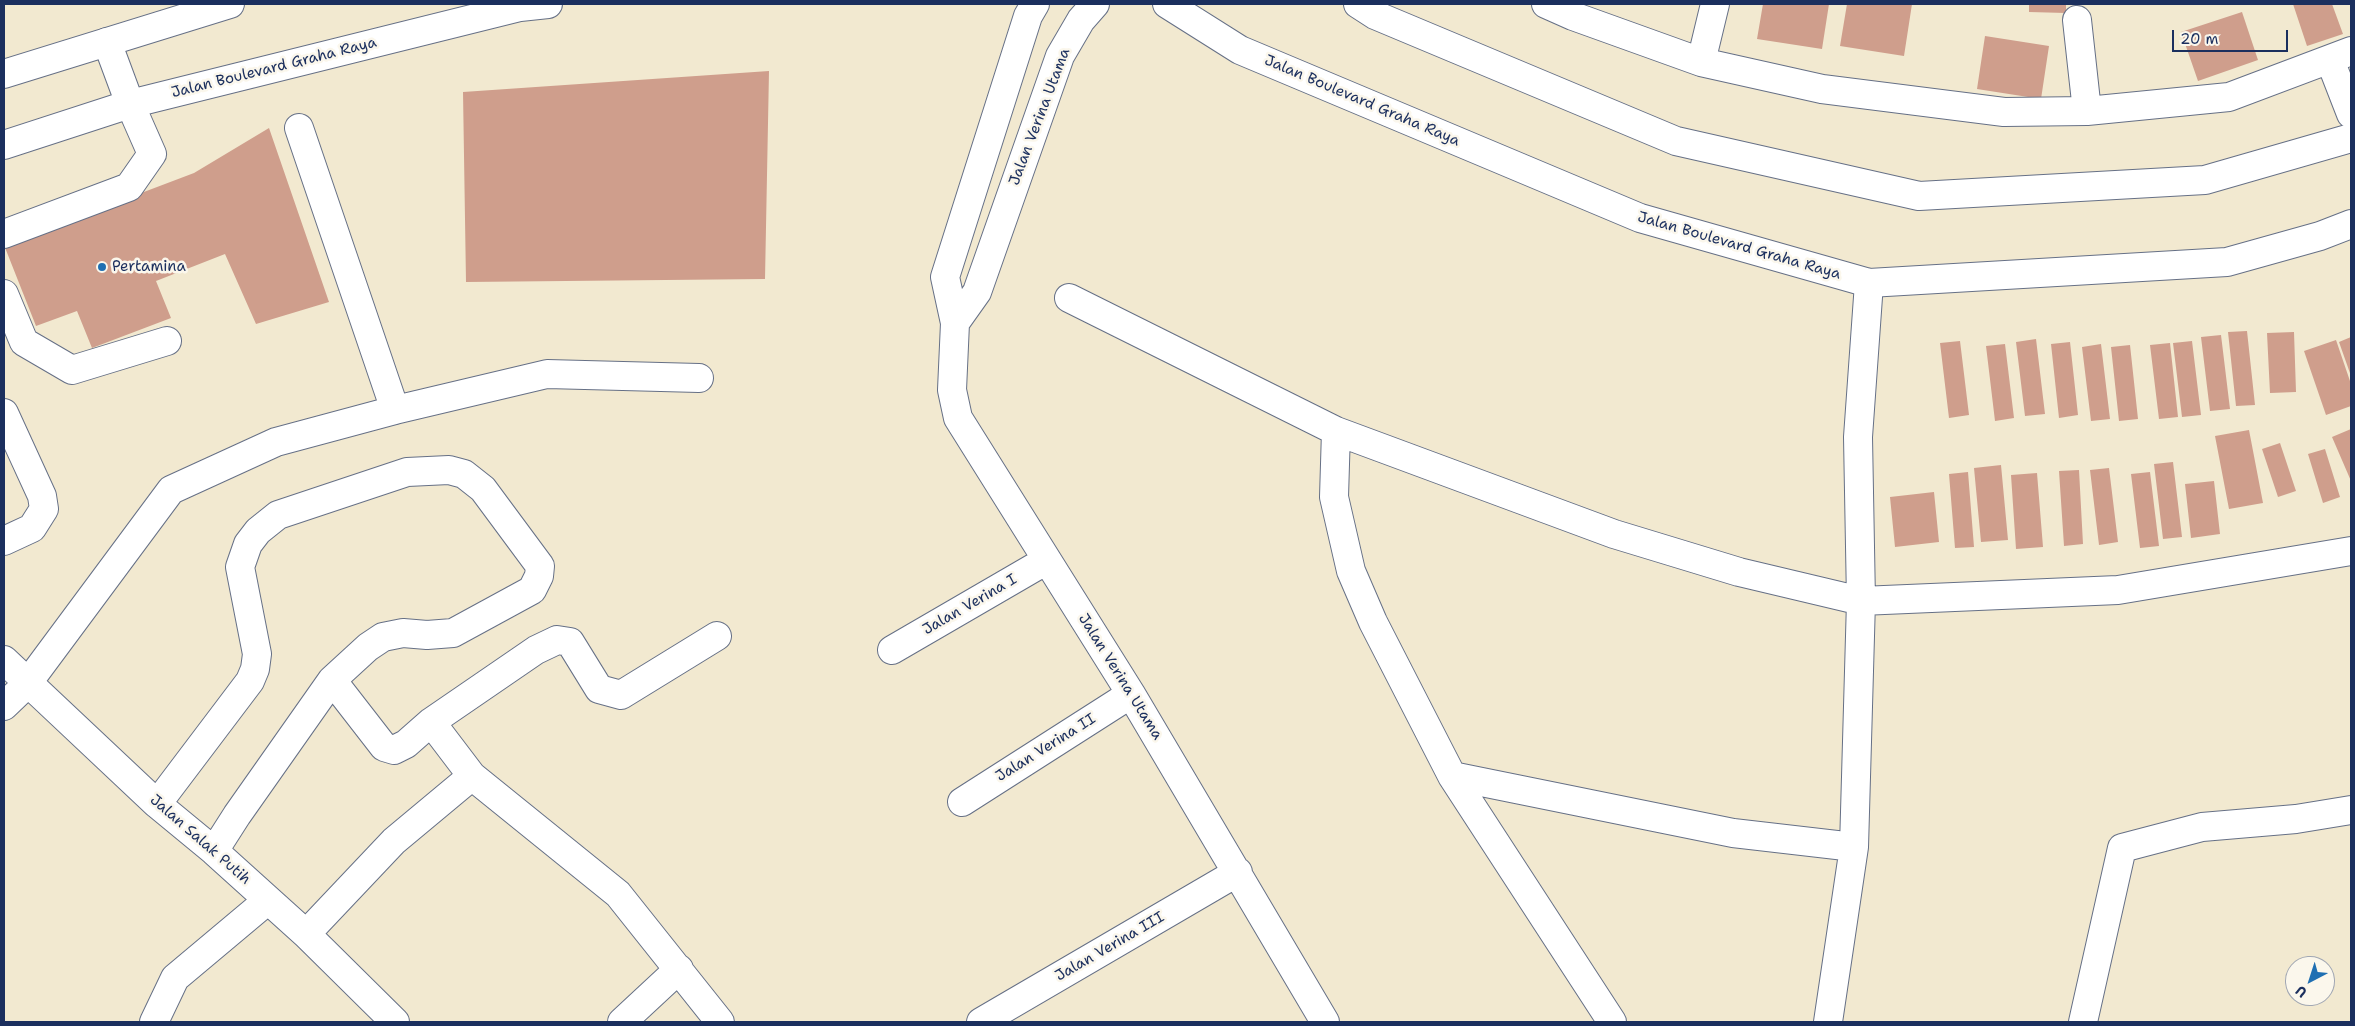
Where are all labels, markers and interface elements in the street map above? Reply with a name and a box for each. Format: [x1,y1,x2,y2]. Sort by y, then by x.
scale bar [2175,20,2291,52]
text: 20 m [2180,29,2219,49]
street label: Jalan Boulevard Graha Raya [170,34,378,102]
street label: Jalan Verina Utama [1006,46,1074,188]
street label: Jalan Boulevard Graha Raya [1261,52,1463,150]
street label: Jalan Boulevard Graha Raya [1635,208,1843,284]
place label: Pertamina [112,258,186,276]
marker: Pertamina [96,261,108,273]
street label: Jalan Verina I [920,571,1020,639]
street label: Jalan Verina Utama [1074,611,1166,743]
street label: Jalan Verina II [993,710,1099,786]
street label: Jalan Salak Putih [146,791,254,889]
street label: Jalan Verina III [1052,909,1168,985]
north arrow [2285,956,2335,1006]
text: U [2292,982,2310,1002]

